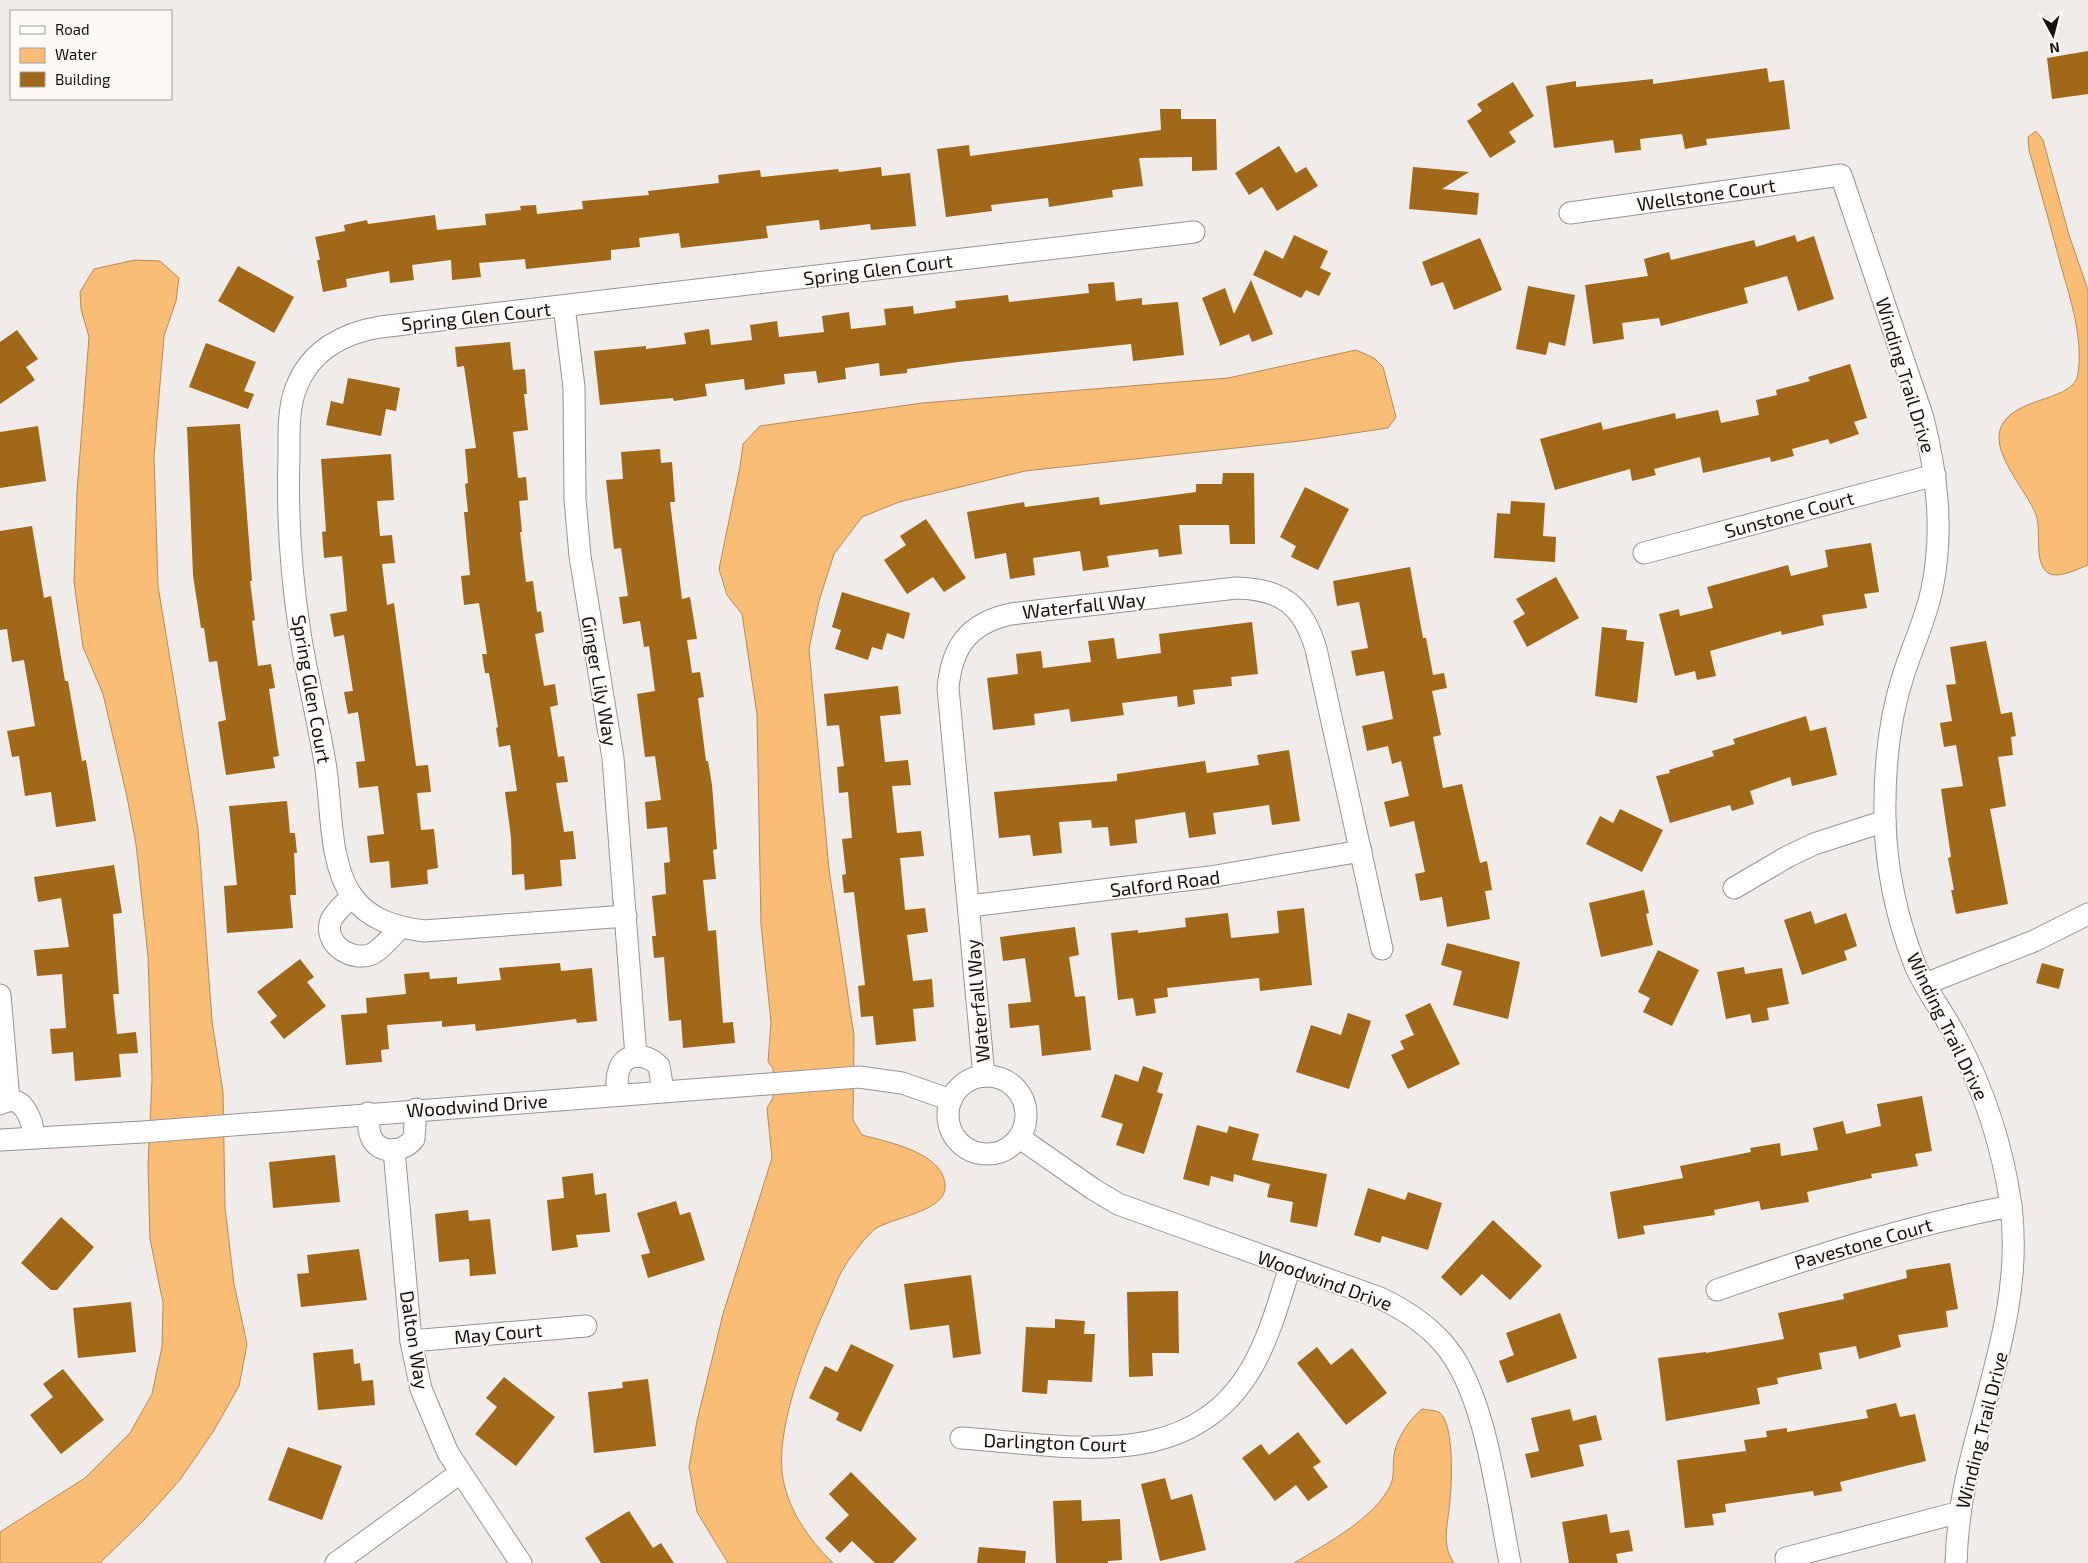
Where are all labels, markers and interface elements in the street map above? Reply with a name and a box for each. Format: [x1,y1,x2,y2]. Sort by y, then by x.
legend [10,10,172,100]
north arrow [2028,10,2078,60]
text: Road [55,20,90,38]
text: N [2049,39,2061,57]
text: Water [55,45,97,63]
text: Building [55,70,111,88]
street label: Wellstone Court [1635,173,1777,215]
street label: Spring Glen Court [802,248,954,290]
street label: Winding Trail Drive [1871,294,1941,456]
street label: Spring Glen Court [400,297,552,335]
street label: Sunstone Court [1722,486,1856,542]
street label: Waterfall Way [1021,587,1147,623]
street label: Spring Glen Court [288,613,336,765]
street label: Ginger Lily Way [577,614,623,748]
street label: Salford Road [1109,865,1221,901]
street label: Waterfall Way [960,938,994,1064]
street label: Winding Trail Drive [1902,948,1994,1104]
street label: Woodwind Drive [405,1089,549,1121]
street label: Pavestone Court [1791,1212,1935,1274]
street label: Woodwind Drive [1254,1245,1396,1315]
street label: Dalton Way [396,1289,434,1391]
street label: May Court [453,1318,543,1348]
street label: Winding Trail Drive [1950,1349,2012,1511]
street label: Darlington Court [983,1428,1127,1456]

